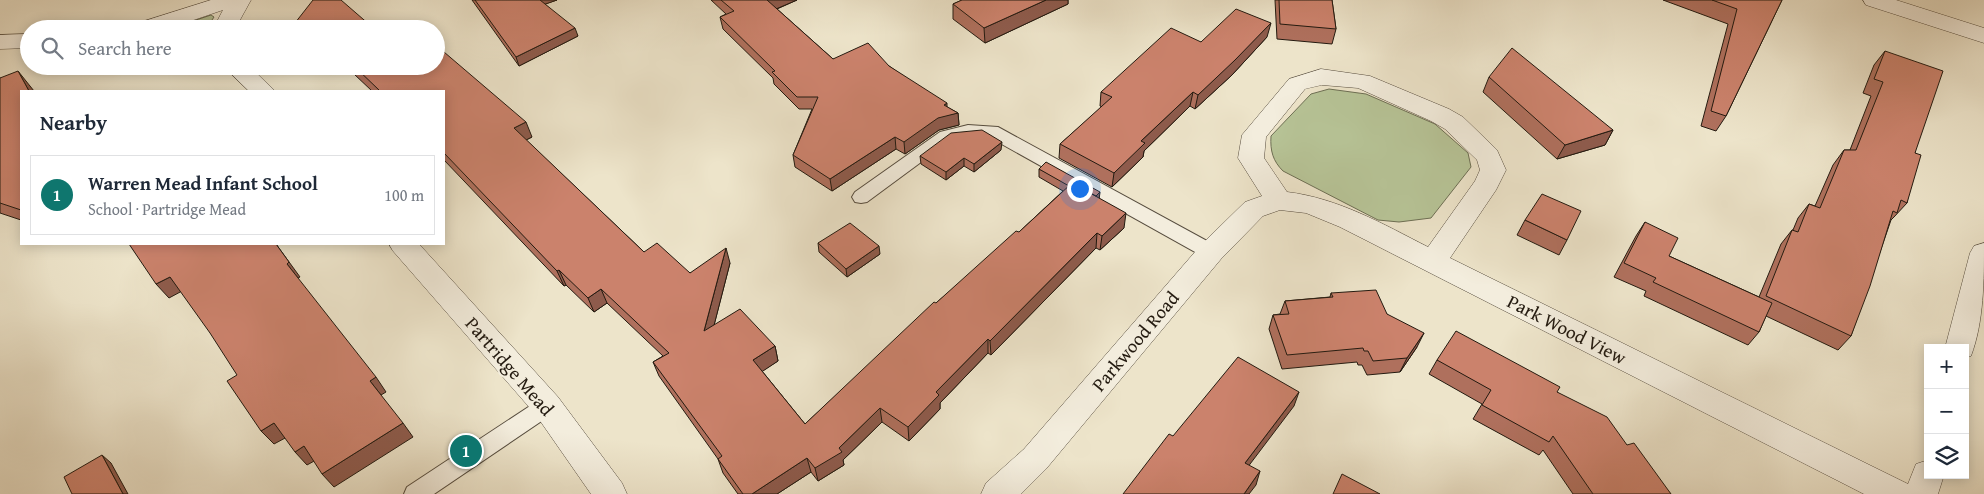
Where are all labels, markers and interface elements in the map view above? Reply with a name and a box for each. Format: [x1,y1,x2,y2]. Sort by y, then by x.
search box [20,20,445,75]
icon: search [38,34,66,62]
text: Search here [78,34,172,62]
text: Nearby [40,107,107,138]
text: Warren Mead Infant School [88,169,318,197]
your location [1067,176,1093,202]
text: 1 [53,183,61,207]
text: 100 m [384,183,424,207]
text: School · Partridge Mead [88,197,246,221]
street label: Parkwood Road [1085,284,1186,397]
street label: Park Wood View [1503,287,1632,371]
street label: Partridge Mead [459,310,562,422]
map controls [1924,344,1969,479]
button: + [1924,344,1969,389]
button: − [1924,389,1969,434]
pin: 1 [450,432,482,470]
button: layers [1924,434,1969,479]

